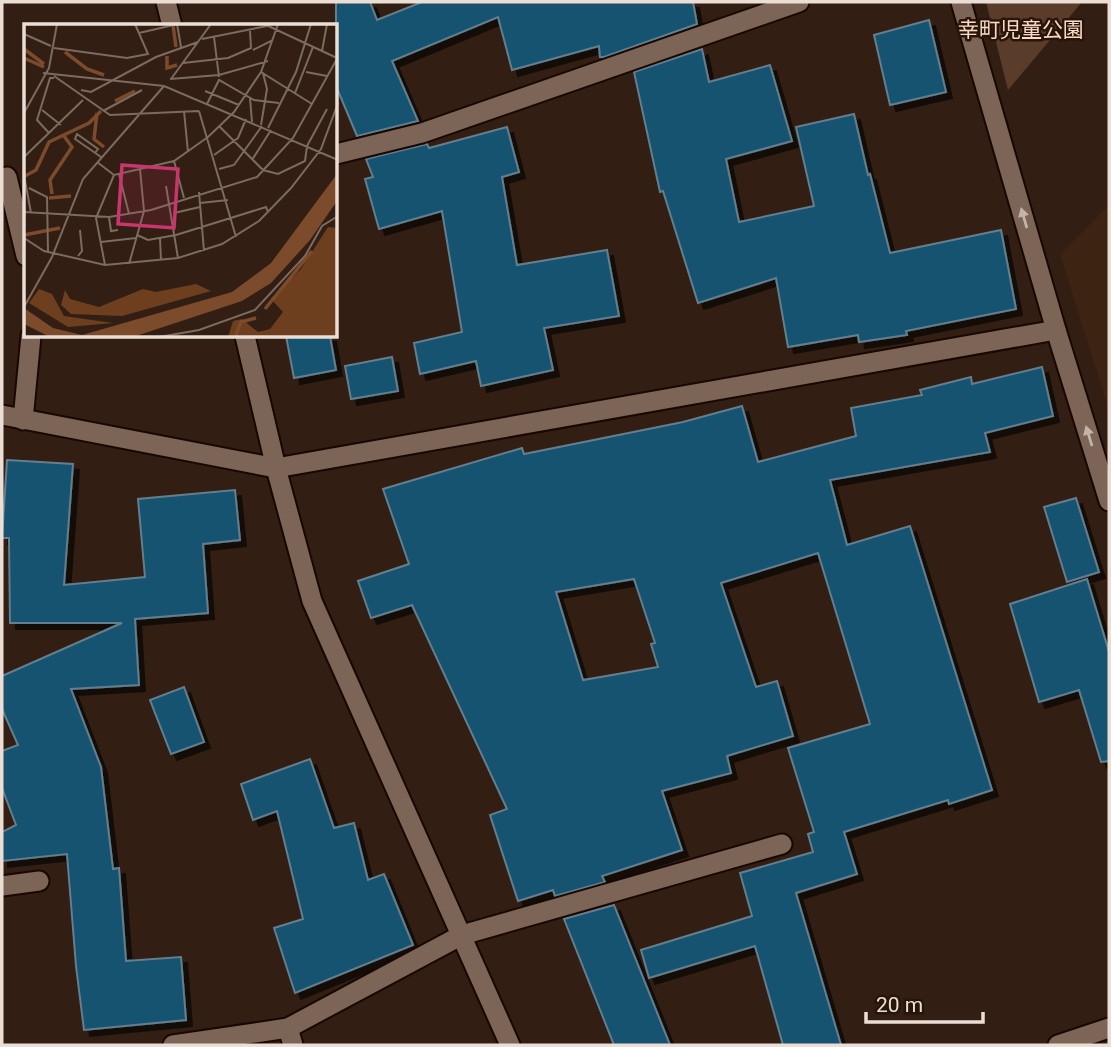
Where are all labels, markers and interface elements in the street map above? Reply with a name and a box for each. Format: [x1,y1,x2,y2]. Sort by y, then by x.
park label: 幸町児童公園 [958,18,1084,42]
inset map [24,24,338,338]
one-way arrow [1018,207,1029,229]
one-way arrow [1084,425,1094,446]
scale bar [866,981,983,1025]
text: 20 m [876,993,923,1017]

